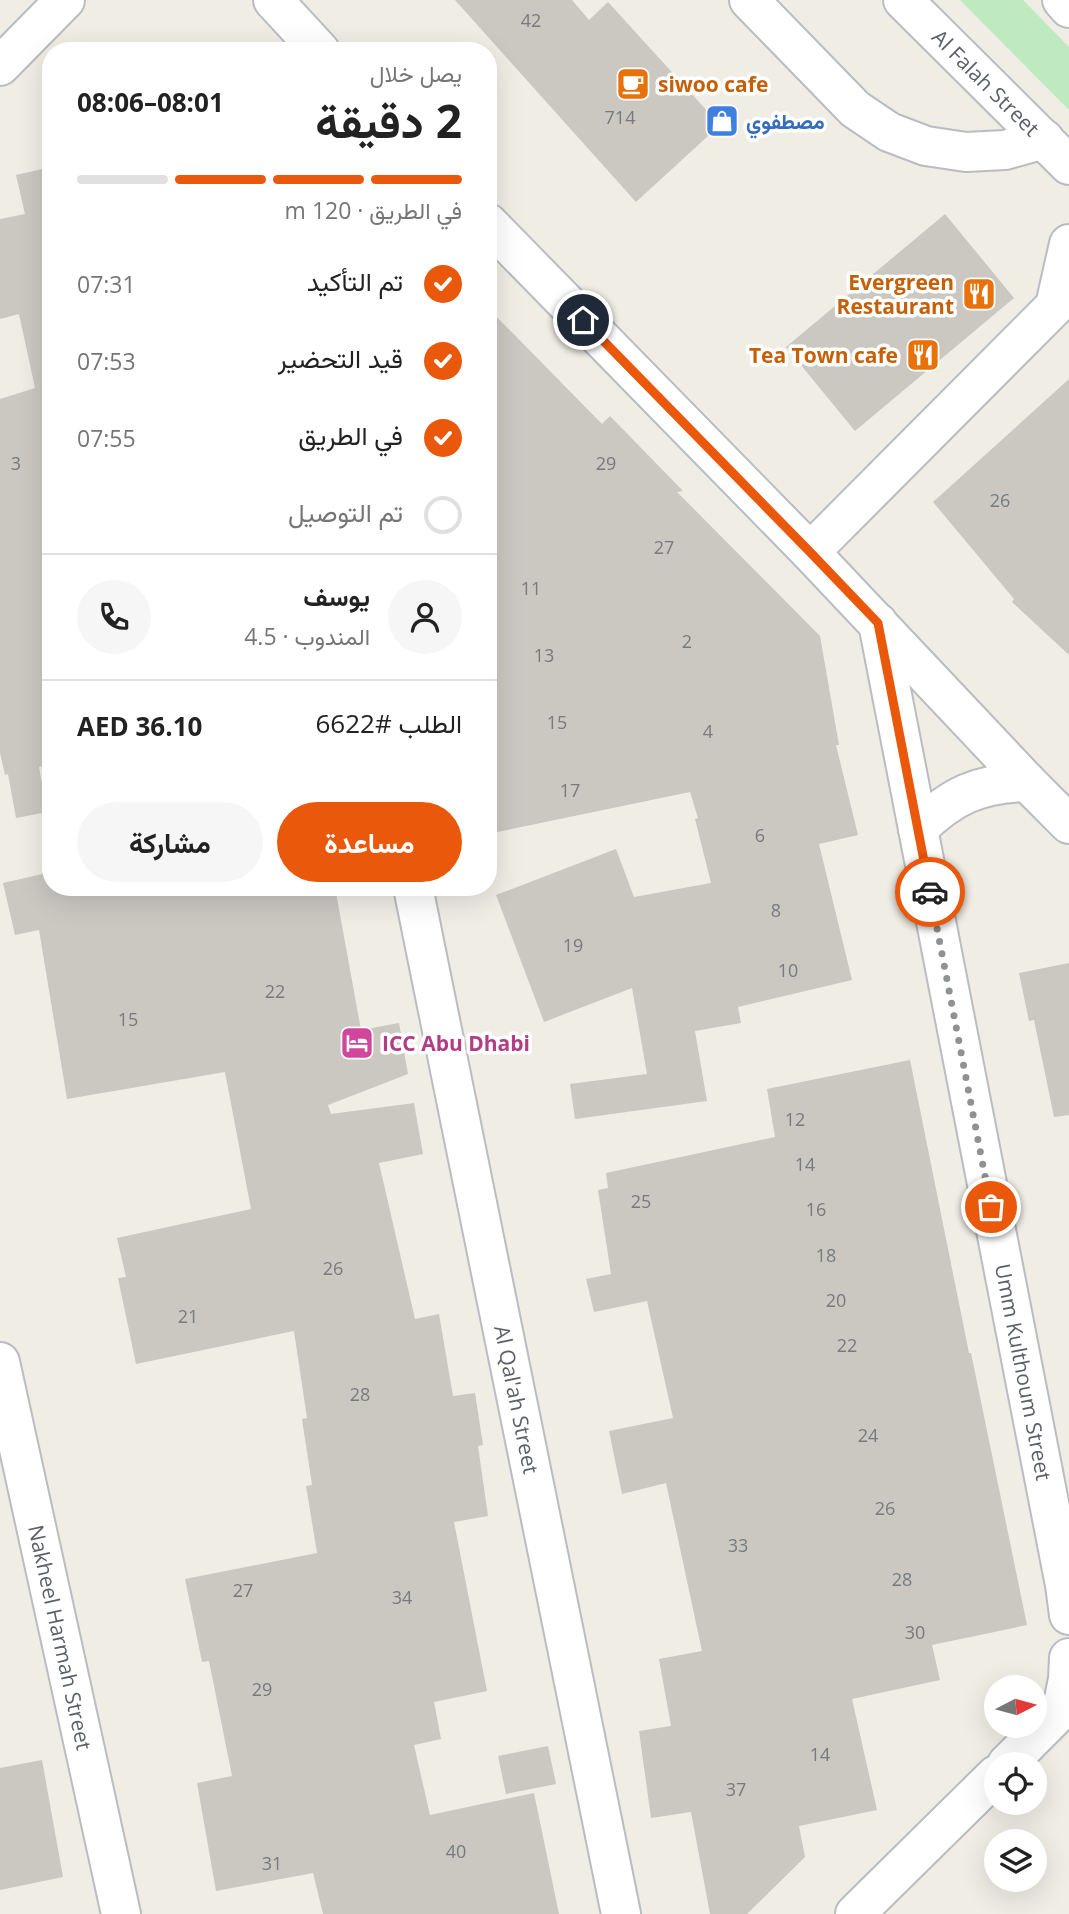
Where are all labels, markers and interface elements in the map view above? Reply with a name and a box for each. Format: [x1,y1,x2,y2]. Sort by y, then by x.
house number: 42 [521,8,541,32]
street label: Al Falah Street [926,23,1046,142]
text: يصل خلال [370,57,462,89]
cafe icon: siwoo cafe [614,65,652,103]
place label: siwoo cafe [658,70,768,98]
text: 08:01–08:06 [77,84,224,120]
text: 2 دقيقة [315,89,462,151]
shop icon: مصطفوي [703,102,741,140]
house number: 714 [605,105,635,129]
place label: مصطفوي [746,107,825,139]
text: في الطريق · 120 m [285,194,462,226]
text: تم التأكيد [307,263,403,299]
icon: check [424,265,462,303]
text: 07:31 [77,268,136,300]
place label: Evergreen Restaurant [837,268,954,320]
restaurant icon: Evergreen Restaurant [960,275,998,313]
pin [553,290,613,350]
icon: home [564,301,602,339]
restaurant icon: Tea Town cafe [904,336,942,374]
text: قيد التحضير [278,340,403,376]
place label: Tea Town cafe [749,341,898,369]
icon: check [424,342,462,380]
text: 07:53 [77,345,136,377]
text: في الطريق [298,417,403,453]
icon: check [424,419,462,457]
text: 07:55 [77,422,136,454]
house number: 3 [11,451,21,475]
house number: 29 [596,451,616,475]
house number: 26 [990,488,1010,512]
text: تم التوصيل [288,494,403,530]
house number: 27 [654,535,674,559]
house number: 11 [521,576,541,600]
text: يوسف [303,578,370,614]
button: phone [77,580,151,654]
button: person [388,580,462,654]
text: المندوب · 4.5 [244,620,370,652]
house number: 2 [682,629,692,653]
house number: 13 [534,643,554,667]
text: الطلب #6622 [315,705,462,741]
text: AED 36.10 [77,708,202,744]
house number: 15 [547,710,567,734]
house number: 4 [703,719,713,743]
house number: 17 [560,778,580,802]
button: مشاركة [77,802,263,882]
button: مساعدة [277,802,462,882]
house number: 6 [755,823,765,847]
courier [895,857,965,927]
icon: car [911,873,949,911]
house number: 8 [771,898,781,922]
house number: 19 [563,933,583,957]
house number: 10 [778,958,798,982]
house number: 22 [265,979,285,1003]
house number: 15 [118,1007,138,1031]
hotel icon: ICC Abu Dhabi [338,1024,376,1062]
place label: ICC Abu Dhabi [382,1029,530,1057]
house number: 12 [785,1107,805,1131]
house number: 14 [795,1152,815,1176]
pin [961,1177,1021,1237]
icon: bag [972,1188,1010,1226]
house number: 25 [631,1189,651,1213]
house number: 16 [806,1197,826,1221]
house number: 18 [816,1243,836,1267]
house number: 26 [323,1256,343,1280]
street label: Umm Kulthoum Street [989,1261,1058,1483]
house number: 20 [826,1288,846,1312]
house number: 21 [178,1304,198,1328]
street label: Al Qal'ah Street [488,1323,545,1476]
house number: 22 [837,1333,857,1357]
house number: 28 [350,1382,370,1406]
house number: 24 [858,1423,878,1447]
house number: 26 [875,1496,895,1520]
street label: Nakheel Harmah Street [22,1522,99,1753]
house number: 33 [728,1533,748,1557]
house number: 28 [892,1567,912,1591]
house number: 27 [233,1578,253,1602]
house number: 34 [392,1585,412,1609]
house number: 30 [905,1620,925,1644]
north arrow [984,1675,1046,1738]
map controls [984,1675,1047,1892]
house number: 29 [252,1677,272,1701]
house number: 14 [810,1742,830,1766]
button: locate [984,1752,1047,1815]
house number: 37 [726,1777,746,1801]
button: layers [984,1829,1047,1892]
house number: 40 [446,1839,466,1863]
house number: 31 [262,1851,282,1875]

